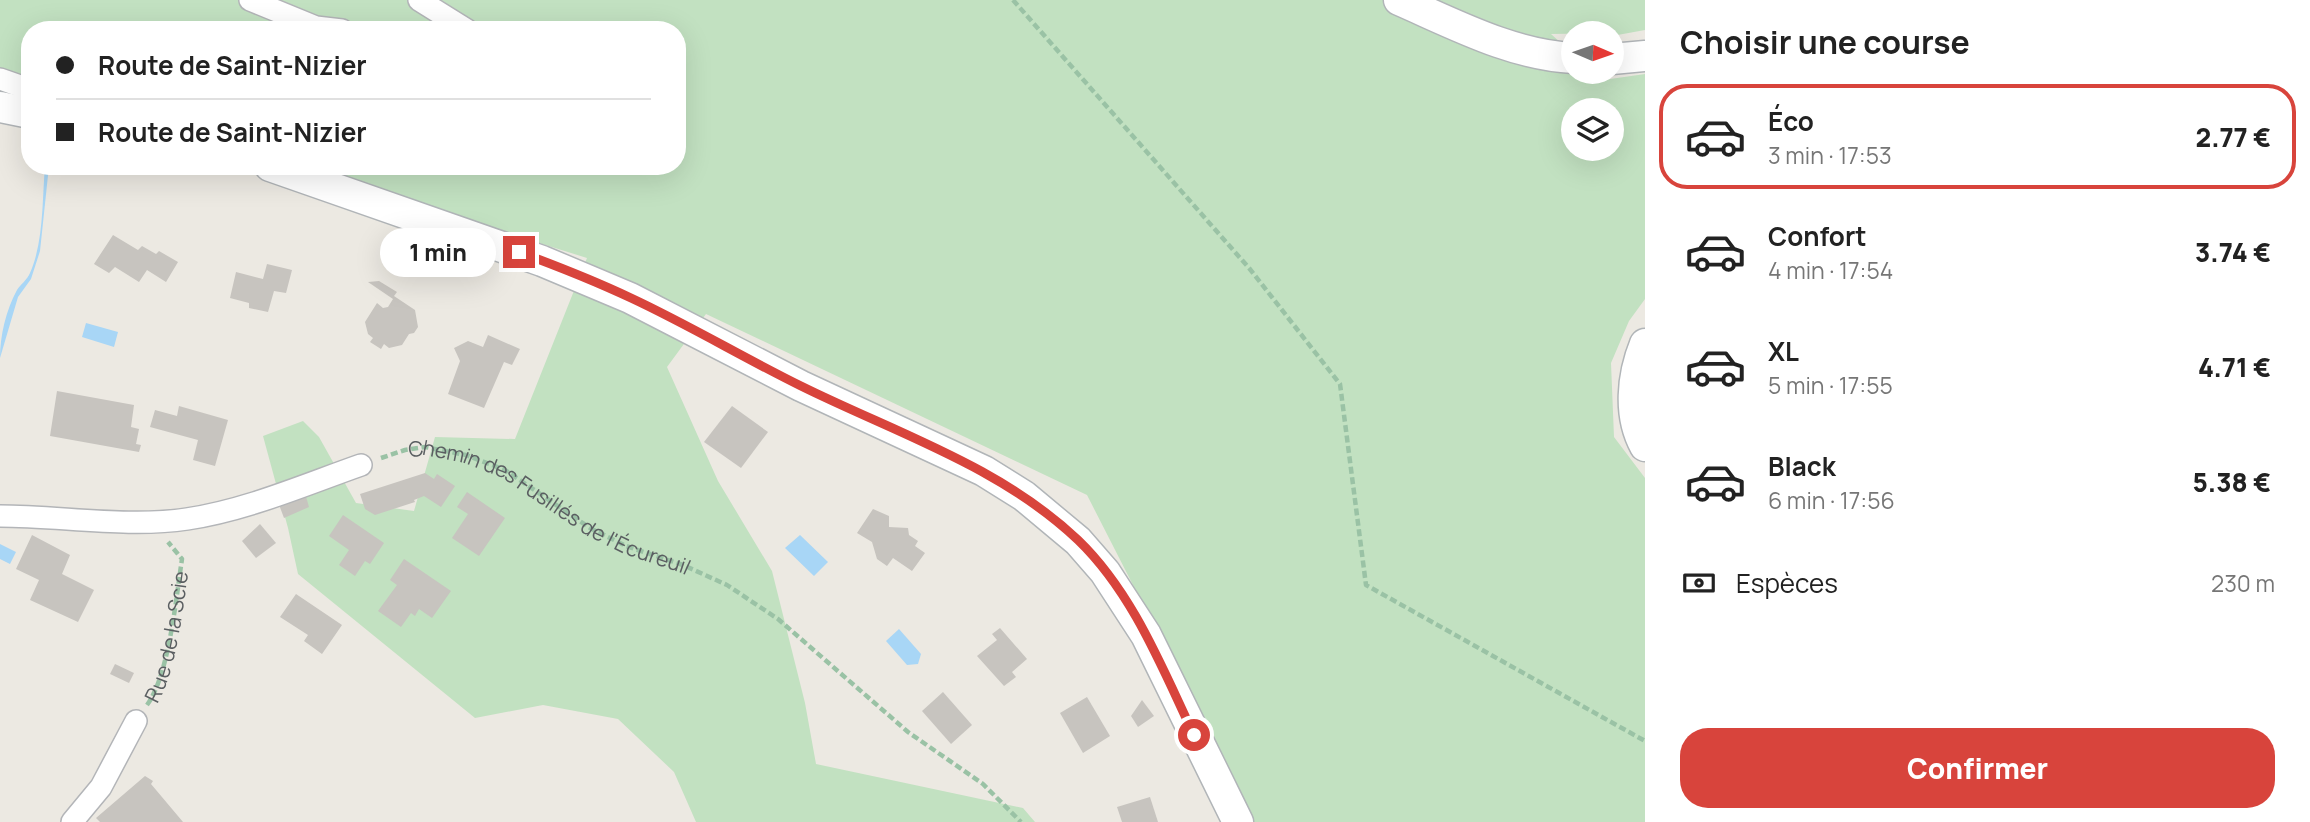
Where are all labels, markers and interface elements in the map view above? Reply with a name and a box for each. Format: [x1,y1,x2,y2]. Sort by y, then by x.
text: Choisir une course [1680,20,1970,64]
north arrow [1561,21,1624,84]
map controls [1561,21,1624,161]
text: Route de Saint-Nizier [98,47,367,83]
button: layers [1561,98,1624,161]
text: Éco [1768,103,1814,139]
icon: car [1684,105,1747,168]
text: Route de Saint-Nizier [98,114,367,150]
text: 2.77 € [2195,119,2271,155]
text: 3 min · 17:53 [1768,139,1892,171]
text: Confort [1768,218,1867,254]
icon: car [1684,220,1747,283]
callout: 1 min [379,228,494,276]
text: 3.74 € [2195,234,2271,270]
text: 1 min [409,236,467,268]
route end [503,236,535,268]
text: 4 min · 17:54 [1768,254,1893,286]
text: XL [1768,333,1799,369]
icon: car [1684,335,1747,398]
text: 4.71 € [2198,349,2271,385]
text: 5 min · 17:55 [1768,369,1893,401]
street label: Chemin des Fusillés de l'Écureuil [406,433,695,581]
text: Black [1768,448,1836,484]
icon: car [1684,450,1747,513]
text: 5.38 € [2193,464,2271,500]
text: 6 min · 17:56 [1768,484,1895,516]
icon: cash [1680,564,1718,602]
text: Espèces [1736,565,1838,601]
text: 230 m [2211,567,2275,599]
street label: Rue de la Scie [138,569,194,707]
route start [1178,719,1210,751]
button: Confirmer [1680,728,2275,808]

